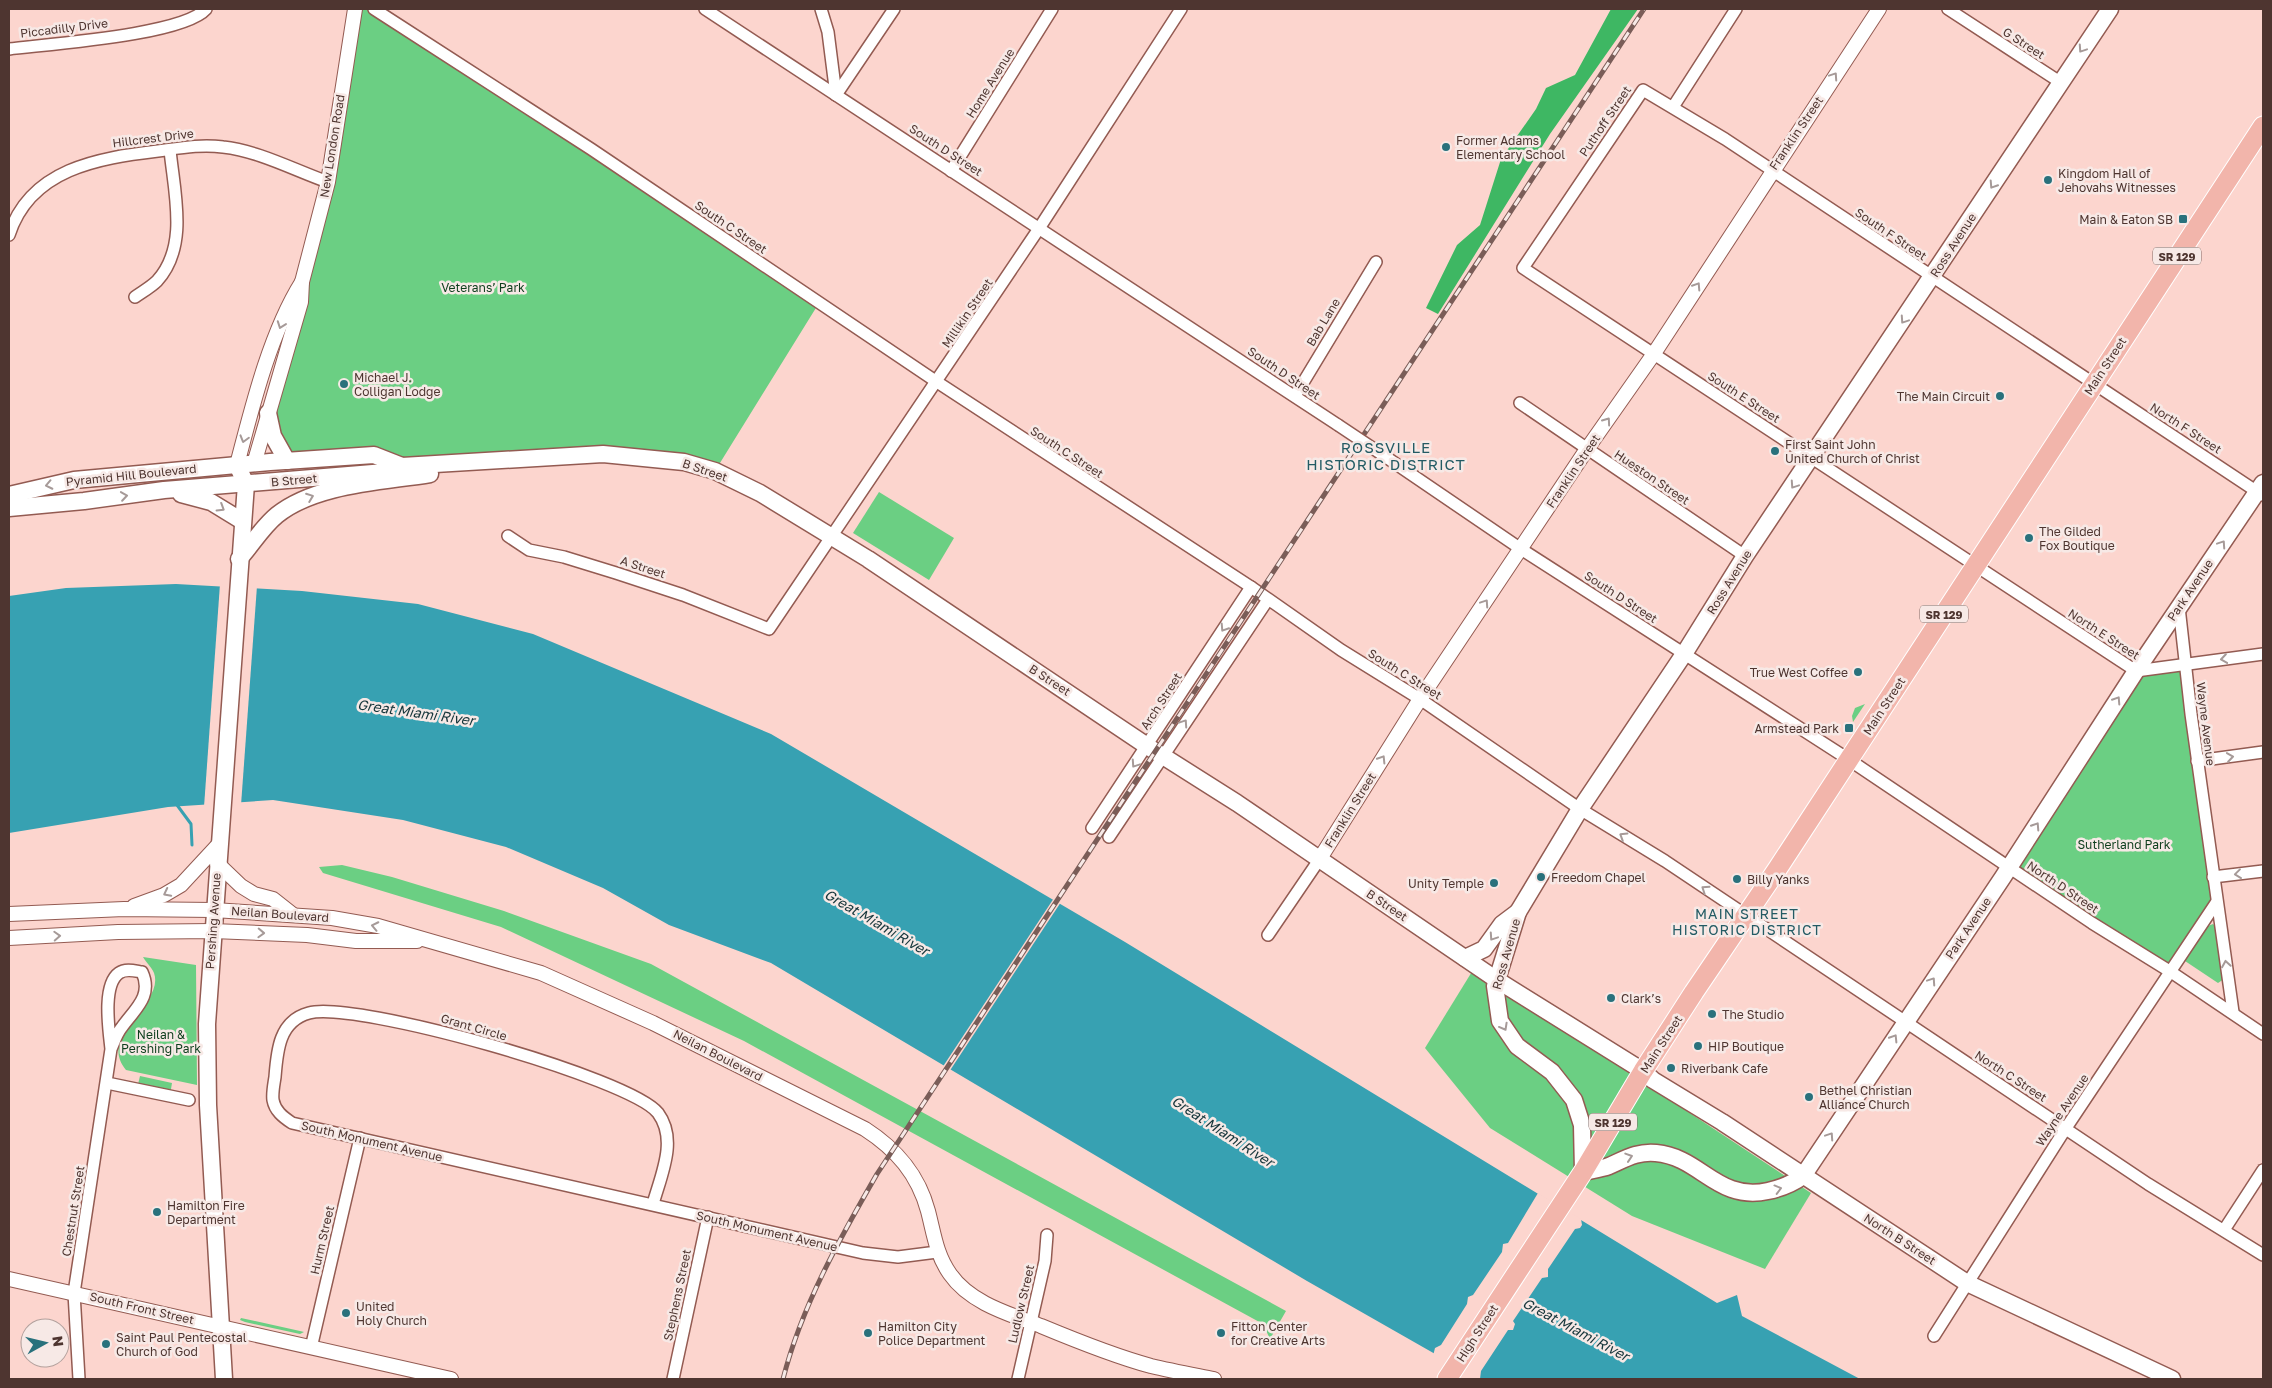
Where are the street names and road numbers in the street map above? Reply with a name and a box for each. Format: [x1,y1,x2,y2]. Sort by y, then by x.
street label: Piccadilly Drive [19,15,109,41]
street label: G Street [2000,24,2048,62]
street label: Home Avenue [963,45,1017,121]
street label: Puthoff Street [1576,83,1634,159]
street label: New London Road [316,93,348,199]
street label: Franklin Street [1766,93,1826,173]
street label: South D Street [907,121,986,179]
street label: Hillcrest Drive [111,126,195,150]
street label: South C Street [692,197,770,257]
street label: South F Street [1852,205,1930,264]
street label: Ross Avenue [1927,210,1979,280]
road number: SR 129 [2153,248,2201,264]
street label: Millikin Street [938,275,996,350]
street label: Bab Lane [1303,295,1343,349]
street label: Main Street [2081,334,2129,398]
street label: South D Street [1245,343,1323,403]
street label: South E Street [1705,368,1783,426]
street label: North F Street [2147,399,2225,457]
street label: South C Street [1028,423,1106,481]
street label: Franklin Street [1543,431,1603,511]
street label: Hueston Street [1611,446,1693,508]
street label: B Street [681,455,730,485]
street label: Pyramid Hill Boulevard [65,461,197,489]
street label: B Street [270,470,318,490]
street label: Ross Avenue [1703,547,1755,617]
street label: A Street [619,553,668,581]
street label: Park Avenue [2164,556,2216,624]
street label: South D Street [1582,568,1661,626]
street label: North E Street [2065,605,2143,663]
road number: SR 129 [1920,606,1968,622]
street label: South C Street [1365,645,1445,703]
street label: B Street [1026,661,1074,699]
street label: Arch Street [1137,669,1185,732]
street label: Main Street [1860,674,1908,738]
street label: Wayne Avenue [2193,681,2219,767]
street label: Franklin Street [1321,770,1379,850]
street label: North D Street [2024,857,2102,917]
street label: Pershing Avenue [202,872,224,970]
street label: B Street [1364,886,1411,924]
street label: Park Avenue [1942,894,1994,962]
street label: Neilan Boulevard [230,903,330,925]
street label: Ross Avenue [1489,917,1523,991]
street label: Grant Circle [439,1010,509,1044]
street label: Main Street [1637,1012,1685,1076]
street label: Neilan Boulevard [671,1026,765,1084]
street label: North C Street [1972,1047,2050,1105]
street label: Wayne Avenue [2032,1071,2092,1149]
road number: SR 129 [1589,1114,1637,1130]
street label: South Monument Avenue [300,1117,444,1165]
street label: Chestnut Street [58,1164,88,1257]
street label: Hurm Street [307,1204,337,1276]
street label: South Monument Avenue [695,1207,839,1255]
street label: North B Street [1861,1210,1939,1268]
street label: Stephens Street [660,1248,694,1342]
street label: Ludlow Street [1005,1263,1037,1345]
street label: South Front Street [88,1289,196,1327]
street label: High Street [1453,1301,1501,1365]

